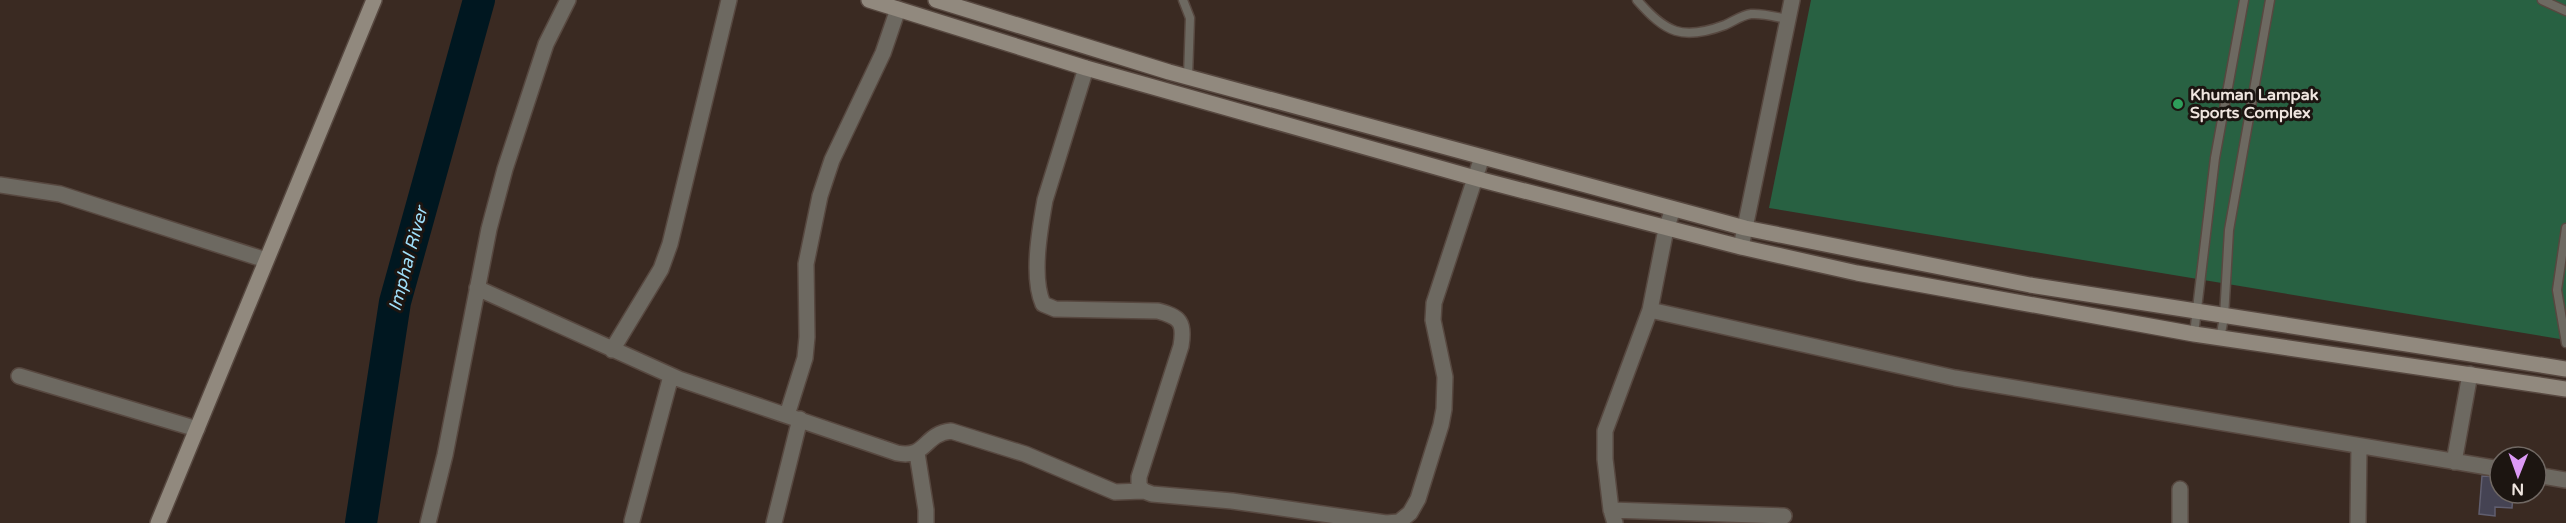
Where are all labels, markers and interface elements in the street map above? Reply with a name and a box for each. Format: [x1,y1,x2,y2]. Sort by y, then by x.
place label: Khuman Lampak Sports Complex [2190,85,2319,123]
marker: Khuman Lampak Sports Complex [2171,97,2185,111]
water label: Imphal River [384,203,433,313]
north arrow [2488,445,2548,505]
text: N [2511,479,2524,499]

